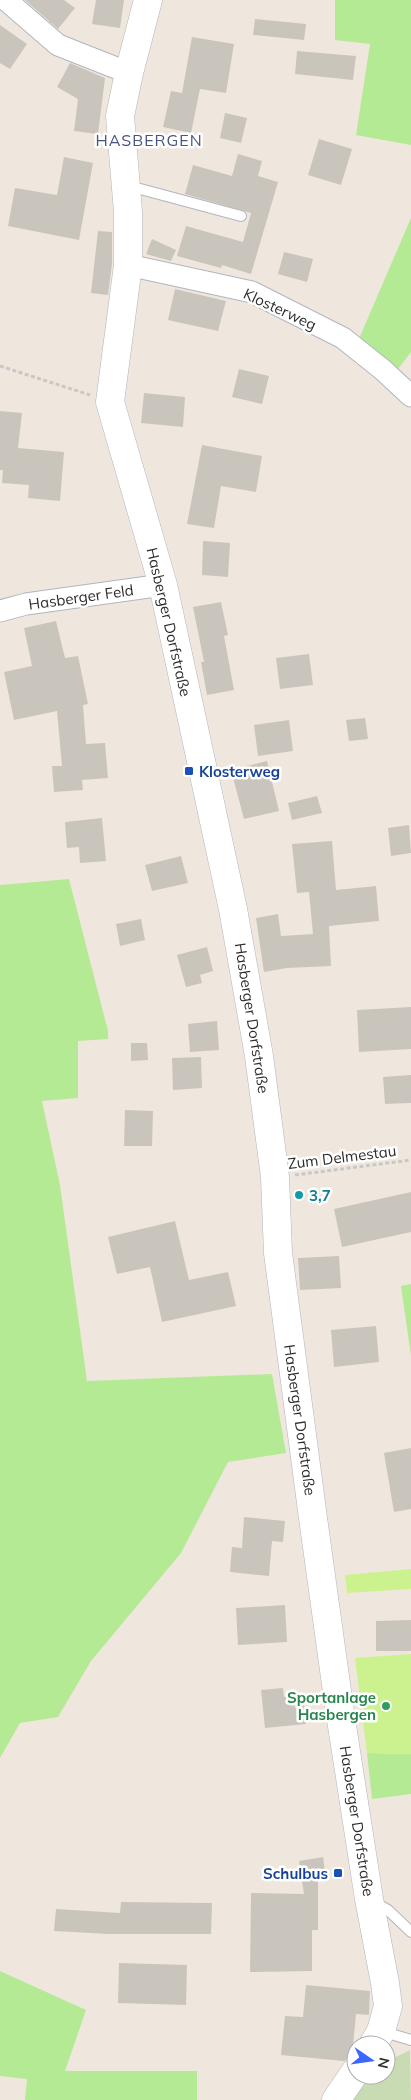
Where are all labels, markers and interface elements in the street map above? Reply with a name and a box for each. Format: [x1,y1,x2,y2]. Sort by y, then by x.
district label: HASBERGEN [95,130,203,150]
street label: Klosterweg [240,284,320,334]
street label: Hasberger Dorfstraße [143,546,195,698]
street label: Hasberger Feld [27,580,135,614]
place label: Klosterweg [199,762,280,781]
marker: Klosterweg [183,765,195,777]
street label: Hasberger Dorfstraße [231,941,273,1095]
street label: Zum Delmestau [287,1141,397,1173]
place label: 3,7 [309,1186,331,1205]
marker: 3,7 [293,1189,305,1201]
street label: Hasberger Dorfstraße [280,1343,320,1497]
place label: Sportanlage Hasbergen [287,1688,376,1724]
marker: Sportanlage Hasbergen [380,1700,392,1712]
street label: Hasberger Dorfstraße [336,1744,378,1898]
place label: Schulbus [263,1864,328,1883]
marker: Schulbus [332,1867,344,1879]
north arrow [346,2035,396,2085]
text: N [374,2056,394,2070]

